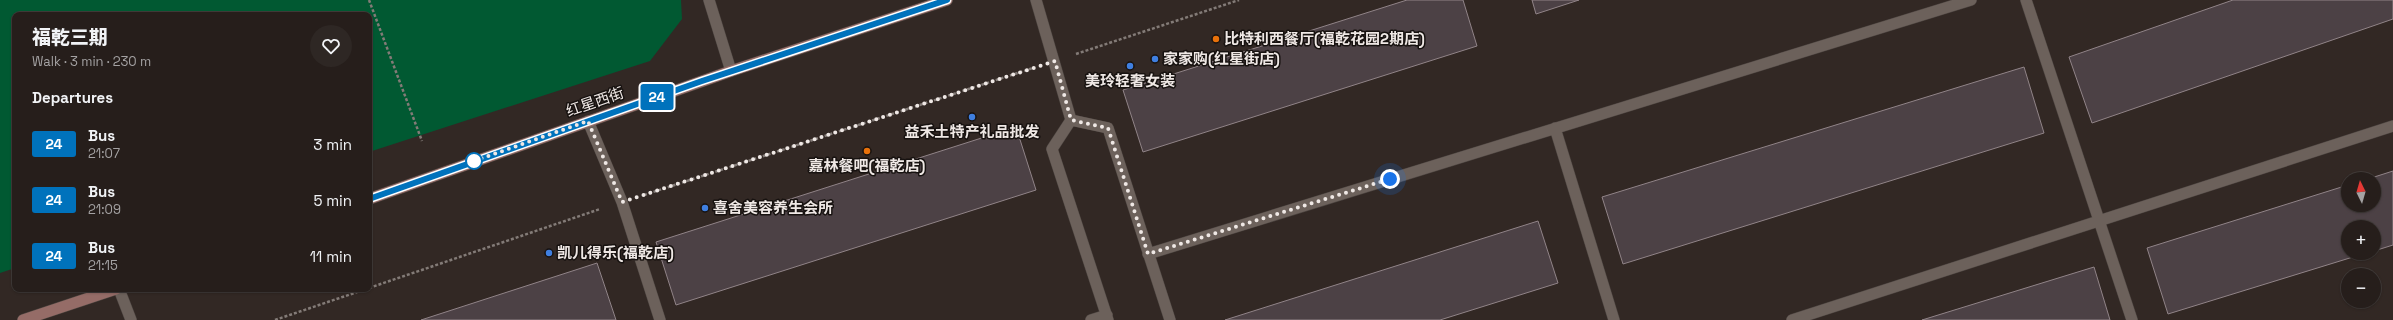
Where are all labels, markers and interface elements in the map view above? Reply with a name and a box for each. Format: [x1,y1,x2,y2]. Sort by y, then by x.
text: 福乾三期 [32,25,108,50]
button: heart [310,25,352,67]
place label: 比特利西餐厅(福乾花园2期店) [1224,29,1425,48]
marker: 比特利西餐厅(福乾花园2期店) [1211,34,1221,44]
place label: 家家购(红星街店) [1163,49,1280,68]
text: Walk · 3 min · 230 m [32,53,151,70]
marker: 家家购(红星街店) [1150,54,1160,64]
marker: 美玲轻奢女装 [1125,61,1135,71]
place label: 美玲轻奢女装 [1085,71,1175,90]
street label: 红星西街 [563,83,626,120]
line badge: 24 [639,84,675,110]
text: Departures [32,88,113,107]
text: 24 [649,88,666,106]
marker: 益禾土特产礼品批发 [967,112,977,122]
place label: 益禾土特产礼品批发 [904,122,1040,141]
text: Bus [88,126,115,145]
text: 24 [46,135,63,153]
text: 3 min [313,135,352,154]
text: 21:07 [88,145,120,162]
marker: 嘉林餐吧(福乾店) [862,146,872,156]
unlabelled marker [465,152,483,170]
place label: 嘉林餐吧(福乾店) [809,156,926,175]
your location [1380,169,1400,189]
north arrow [2341,172,2381,212]
map controls [2341,172,2381,308]
text: Bus [88,182,115,201]
text: 24 [46,191,63,209]
text: 5 min [313,191,352,210]
place label: 喜舍美容养生会所 [713,198,833,217]
text: 21:09 [88,201,121,218]
marker: 喜舍美容养生会所 [700,203,710,213]
button: + [2341,220,2381,260]
text: Bus [88,238,115,257]
place label: 凯儿得乐(福乾店) [557,243,674,262]
text: 24 [46,247,63,265]
text: 11 min [310,247,352,266]
marker: 凯儿得乐(福乾店) [544,248,554,258]
text: 21:15 [88,257,118,274]
button: − [2341,268,2381,308]

